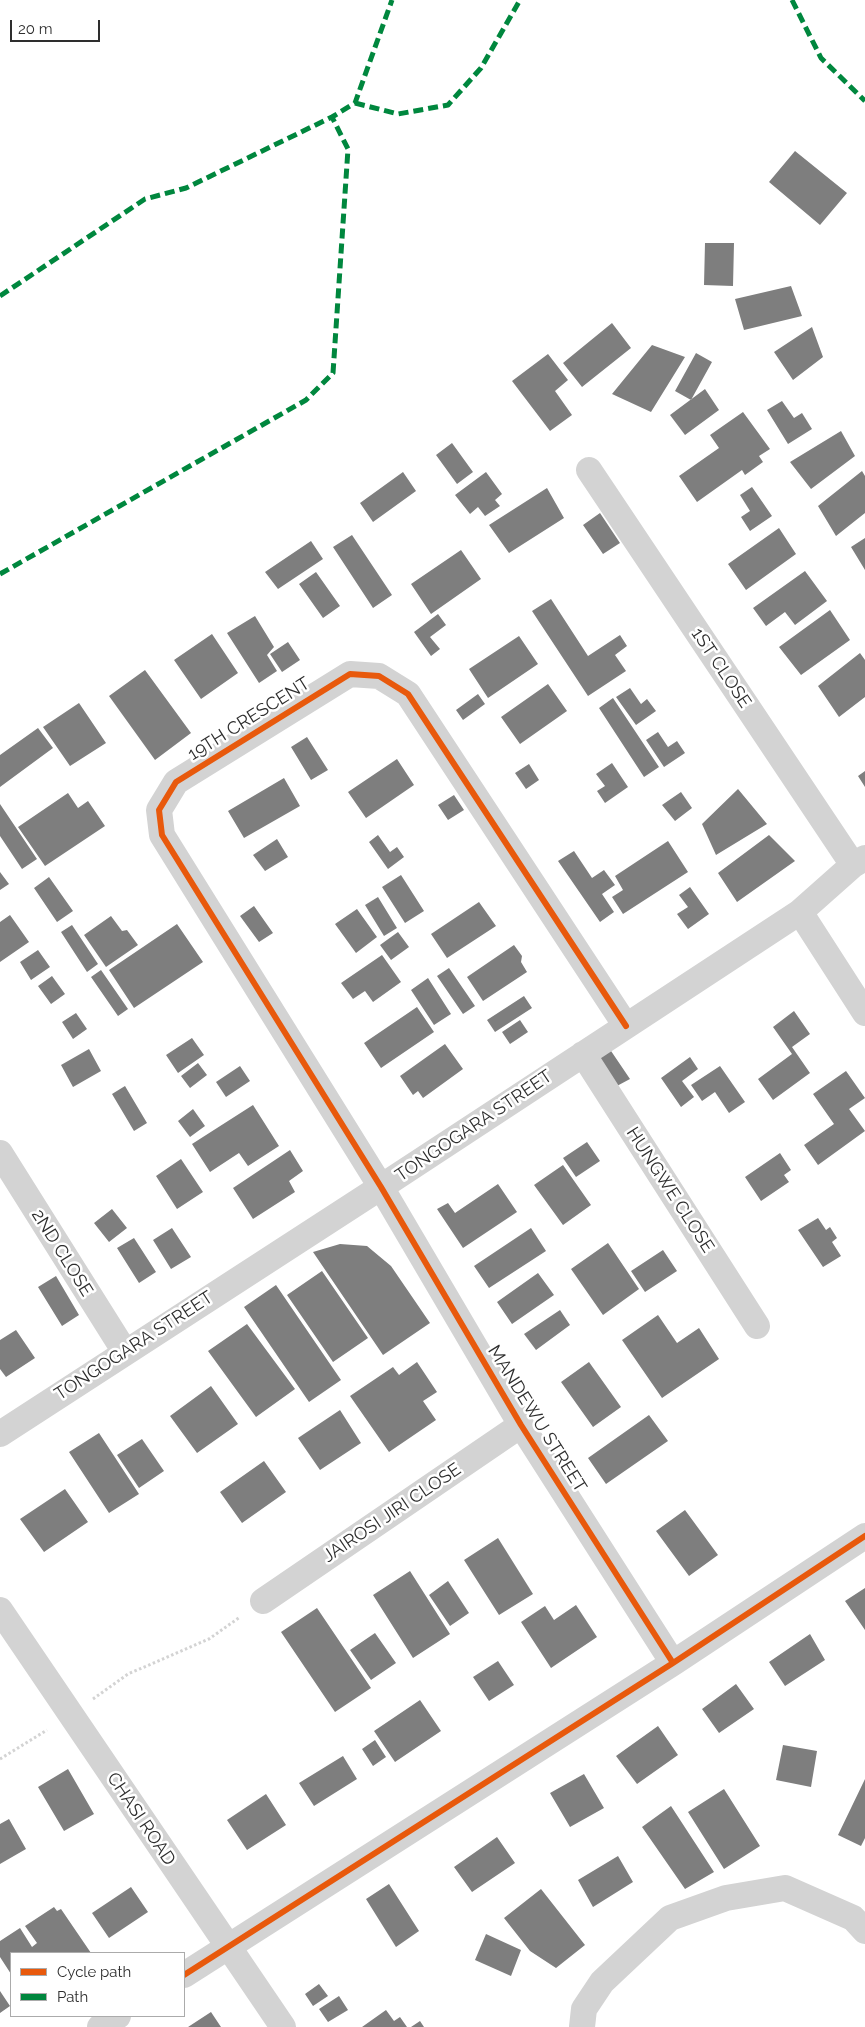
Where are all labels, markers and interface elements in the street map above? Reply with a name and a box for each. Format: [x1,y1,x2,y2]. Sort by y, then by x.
scale bar [12,10,102,42]
text: 20 m [18,20,53,38]
street label: 1ST CLOSE [686,624,756,712]
street label: 19TH CRESCENT [184,673,314,765]
street label: TONGOGARA STREET [392,1065,556,1187]
street label: HUNGWE CLOSE [621,1123,719,1257]
street label: 2ND CLOSE [27,1206,97,1300]
street label: TONGOGARA STREET [51,1287,217,1405]
street label: MANDEWU STREET [483,1342,591,1496]
street label: JAIROSI JIRI CLOSE [319,1459,465,1567]
street label: CHASI ROAD [102,1768,180,1870]
legend [10,1952,185,2017]
text: Cycle path [57,1963,131,1981]
text: Path [57,1988,88,2006]

